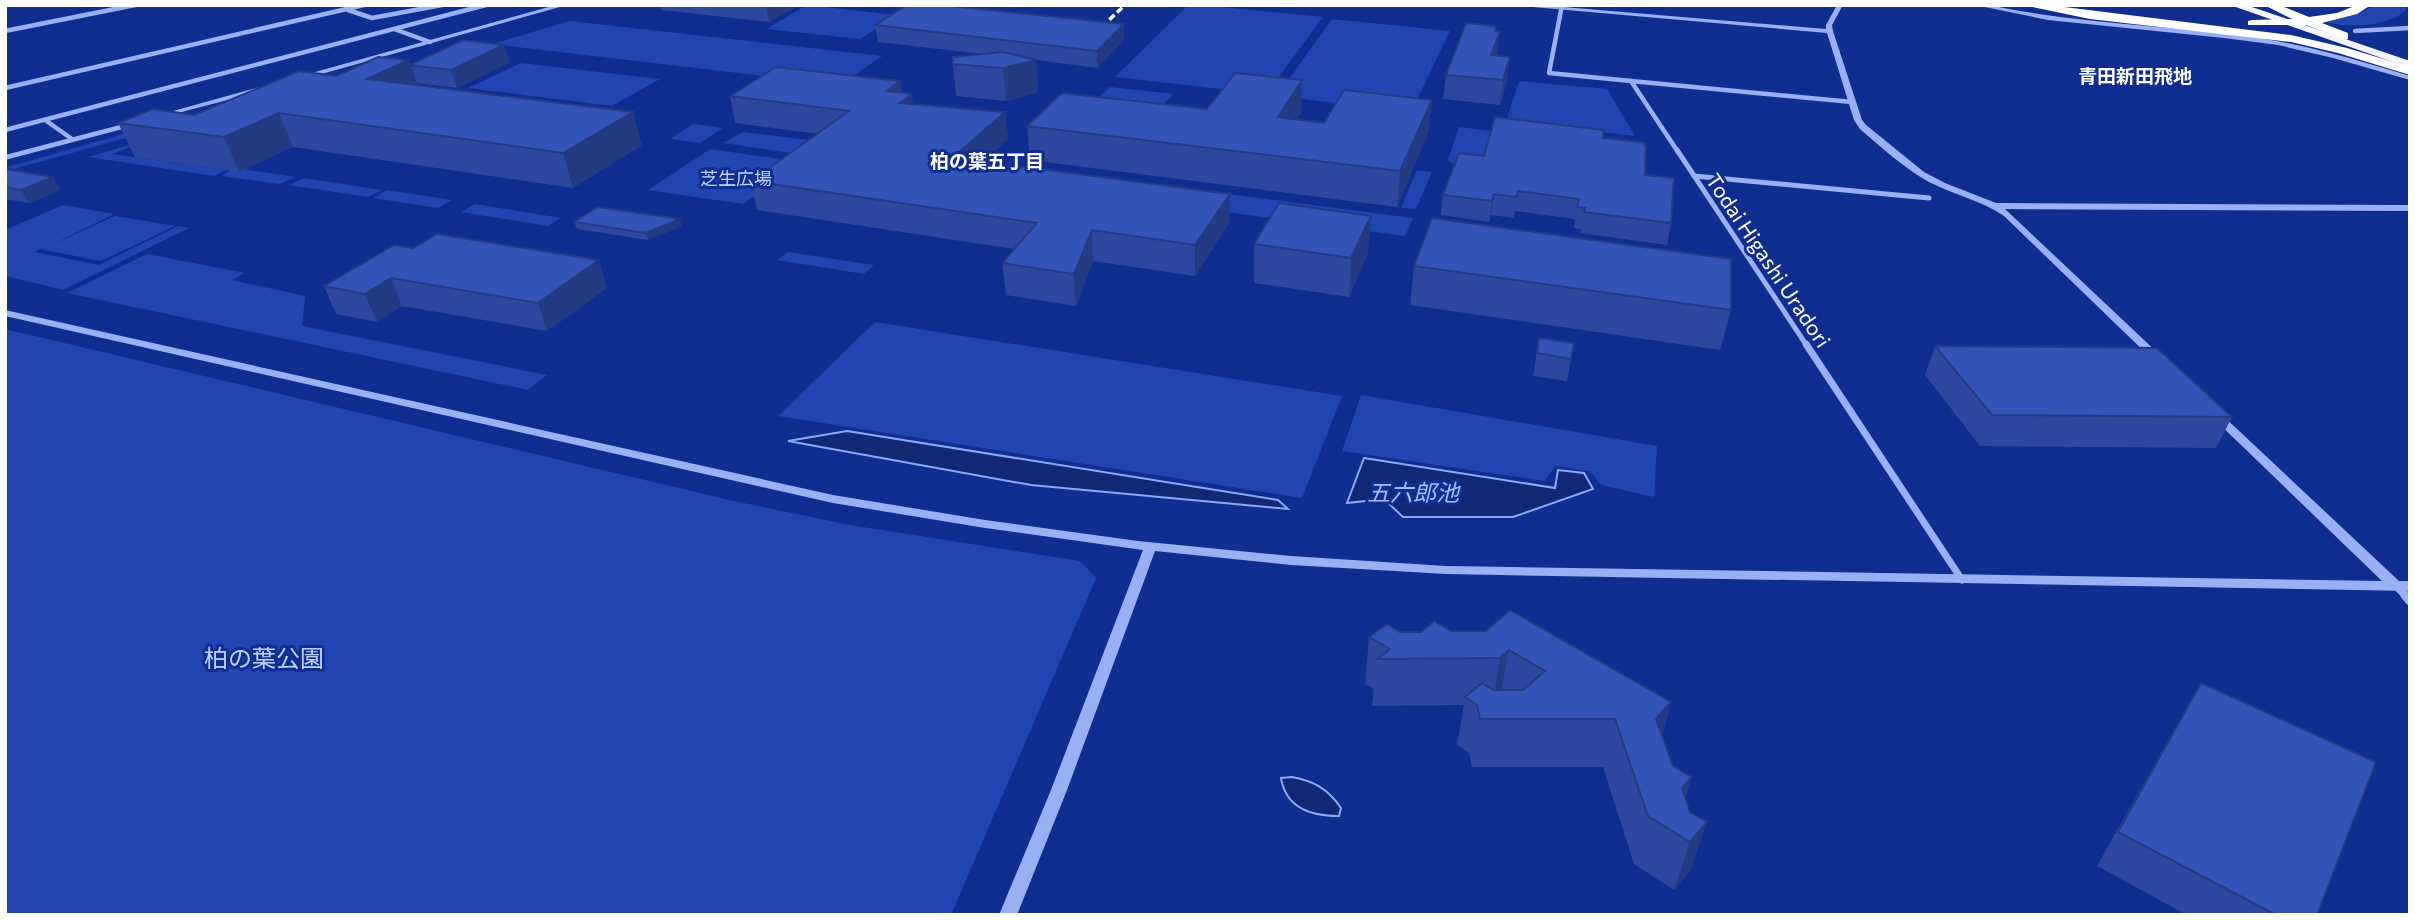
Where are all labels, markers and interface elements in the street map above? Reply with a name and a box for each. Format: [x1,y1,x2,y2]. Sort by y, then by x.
district label: 青田新田飛地 [2078,64,2192,87]
district label: 柏の葉五丁目 [930,149,1044,172]
park label: 芝生広場 [700,167,772,189]
street label: Todai Higashi Uradori [1702,168,1836,352]
water label: 五六郎池 [1367,478,1461,506]
park label: 柏の葉公園 [204,643,324,672]

